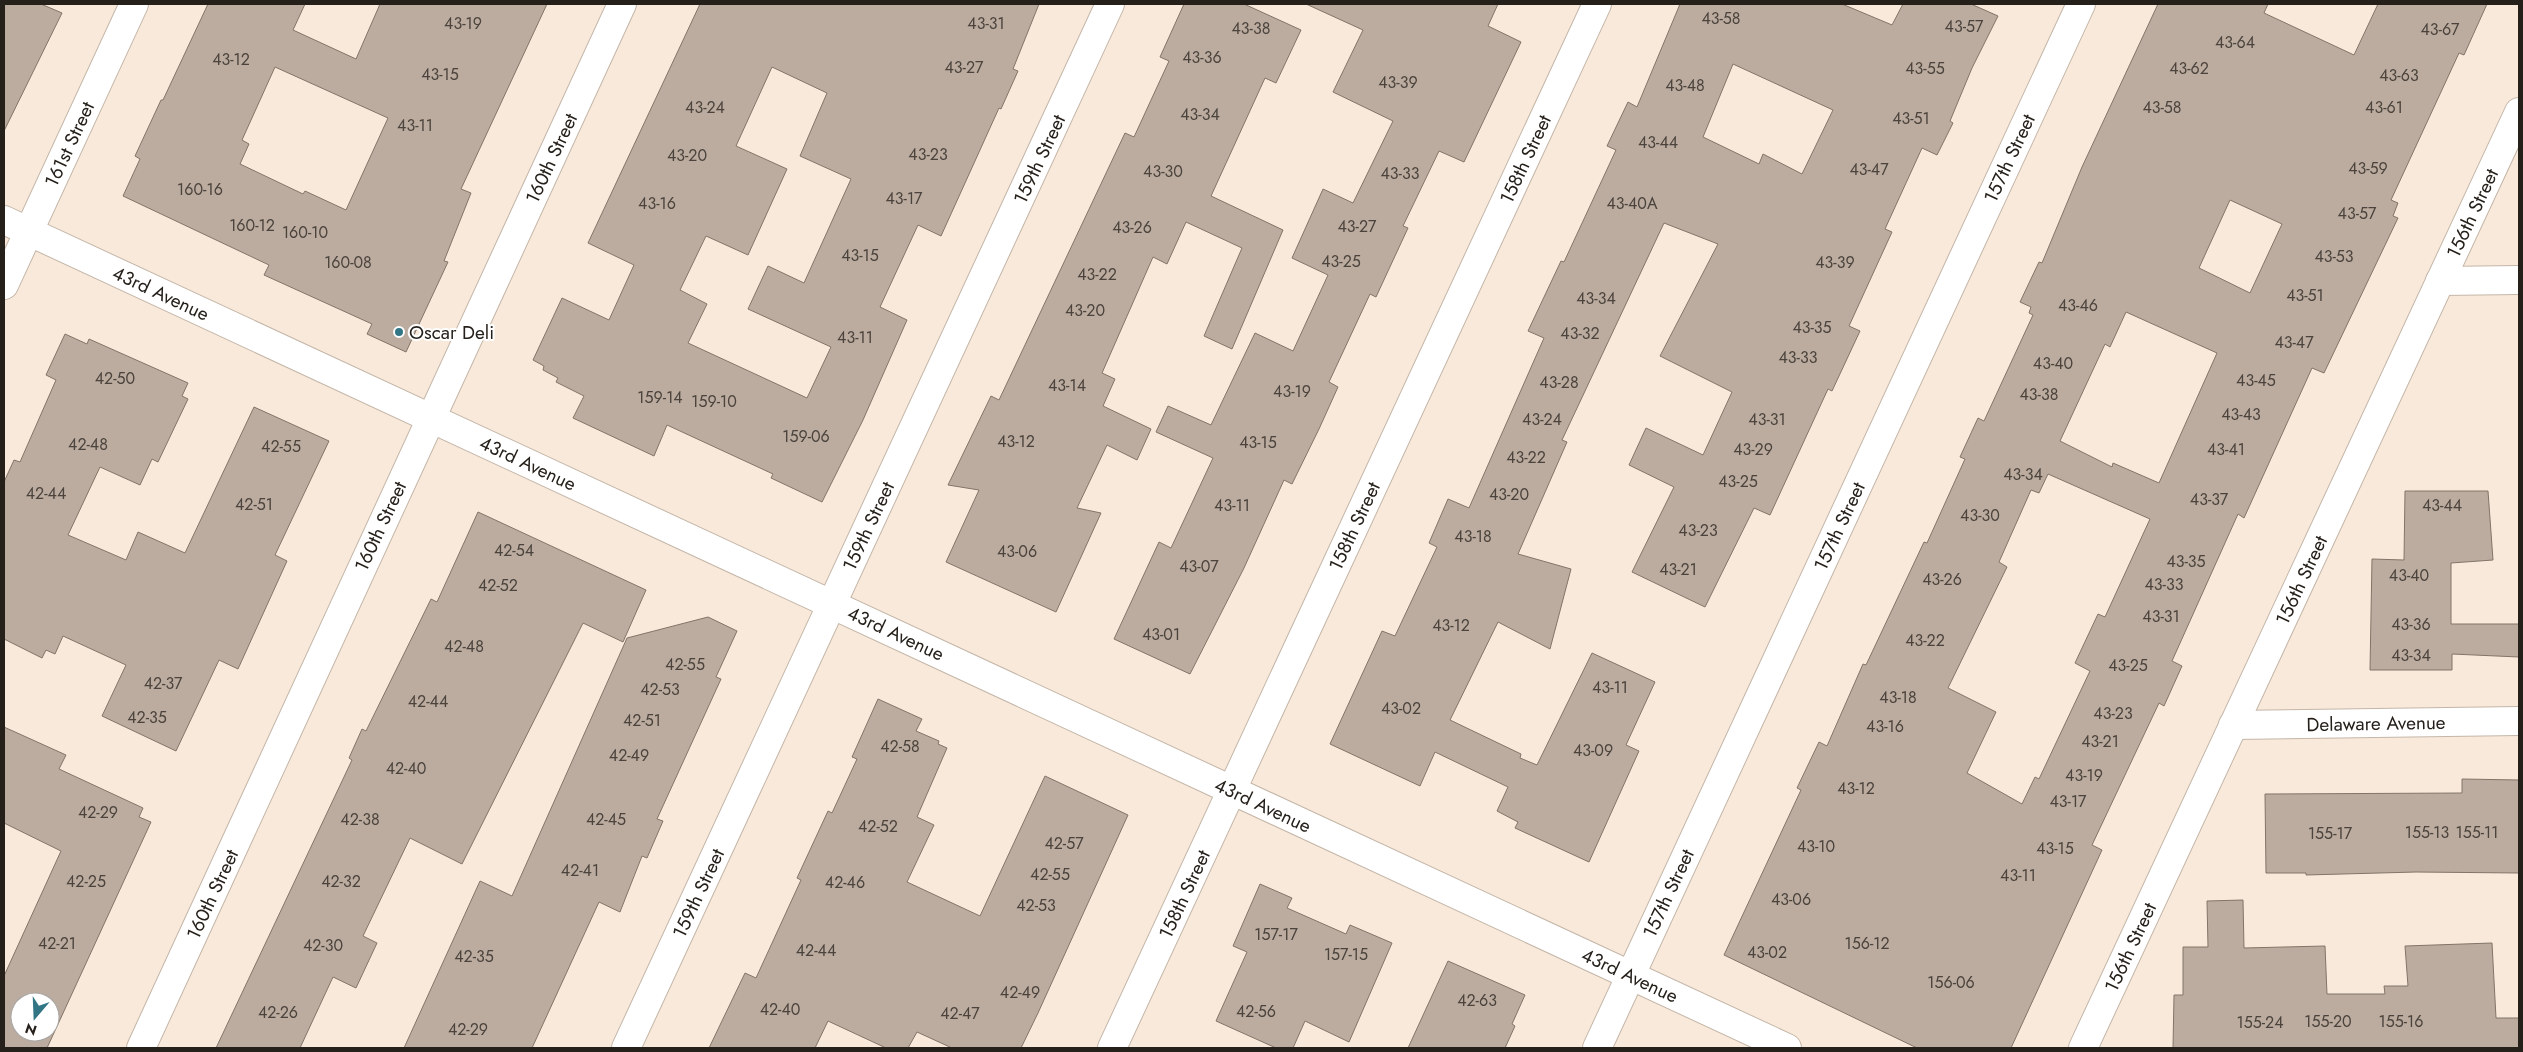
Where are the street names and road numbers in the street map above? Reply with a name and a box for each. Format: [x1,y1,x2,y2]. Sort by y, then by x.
street label: 161st Street [38,97,101,191]
street label: 160th Street [519,108,584,208]
street label: 157th Street [1977,109,2042,207]
street label: 159th Street [1007,110,1072,208]
street label: 158th Street [1493,110,1558,208]
street label: 156th Street [2440,164,2505,262]
street label: 43rd Avenue [108,259,214,328]
street label: 43rd Avenue [475,429,581,498]
street label: 160th Street [348,476,413,576]
street label: 159th Street [836,477,901,575]
street label: 158th Street [1322,477,1387,575]
street label: 157th Street [1807,477,1872,575]
street label: 156th Street [2269,531,2334,629]
street label: 43rd Avenue [843,599,949,668]
street label: Delaware Avenue [2306,709,2446,738]
street label: 43rd Avenue [1210,771,1316,840]
street label: 160th Street [180,844,245,944]
street label: 159th Street [666,844,731,942]
street label: 157th Street [1636,844,1701,942]
street label: 158th Street [1152,845,1217,943]
street label: 156th Street [2098,898,2163,996]
street label: 43rd Avenue [1577,941,1683,1010]

